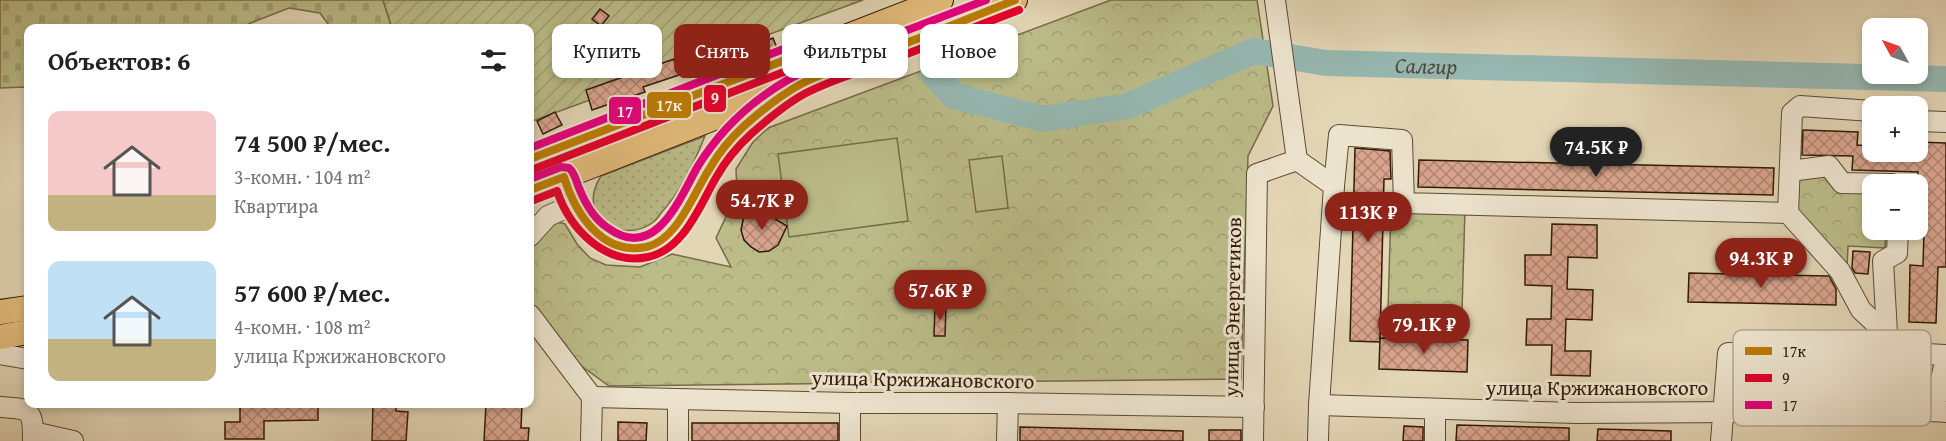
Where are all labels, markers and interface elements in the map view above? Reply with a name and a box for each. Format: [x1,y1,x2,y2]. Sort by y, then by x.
north arrow [1862,18,1928,84]
map controls [1862,18,1928,240]
chip: Купить [552,24,662,78]
chip: Снять [674,24,770,78]
chip: Фильтры [782,24,908,78]
chip: Новое [920,24,1018,78]
text: Объектов: 6 [48,41,191,80]
icon: filters [477,44,510,77]
water label: Салгир [1395,49,1458,82]
line badge: 9 [703,84,727,113]
text: 9 [711,86,719,110]
line badge: 17к [646,91,692,119]
text: 17к [656,93,683,117]
line badge: 17 [608,96,642,125]
button: + [1862,96,1928,162]
text: 17 [617,99,633,123]
text: 74 500 ₽/мес. [234,123,390,162]
pin: 74.5K ₽ [1541,127,1651,178]
text: 74.5K ₽ [1564,132,1628,161]
icon: home [96,135,168,207]
text: 3-комн. · 104 m² [234,162,370,191]
button: − [1862,174,1928,240]
pin: 54.7K ₽ [707,180,817,231]
text: 54.7K ₽ [730,185,794,214]
text: Квартира [234,191,318,220]
pin: 113K ₽ [1319,192,1417,243]
text: 113K ₽ [1339,197,1397,226]
street label: улица Энергетиков [1215,217,1249,398]
pin: 94.3K ₽ [1706,238,1816,289]
text: 94.3K ₽ [1729,243,1793,272]
pin: 57.6K ₽ [885,270,995,321]
text: 57 600 ₽/мес. [234,273,390,312]
text: 57.6K ₽ [908,275,972,304]
icon: home [96,285,168,357]
pin: 79.1K ₽ [1369,304,1479,355]
text: 79.1K ₽ [1392,309,1456,338]
text: 4-комн. · 108 m² [234,312,370,341]
legend [1733,330,1931,426]
text: 17к [1782,339,1806,363]
text: улица Кржижановского [234,341,446,370]
street label: улица Кржижановского [810,362,1035,396]
text: 9 [1782,366,1790,390]
street label: улица Кржижановского [1485,372,1708,403]
text: 17 [1782,393,1798,417]

